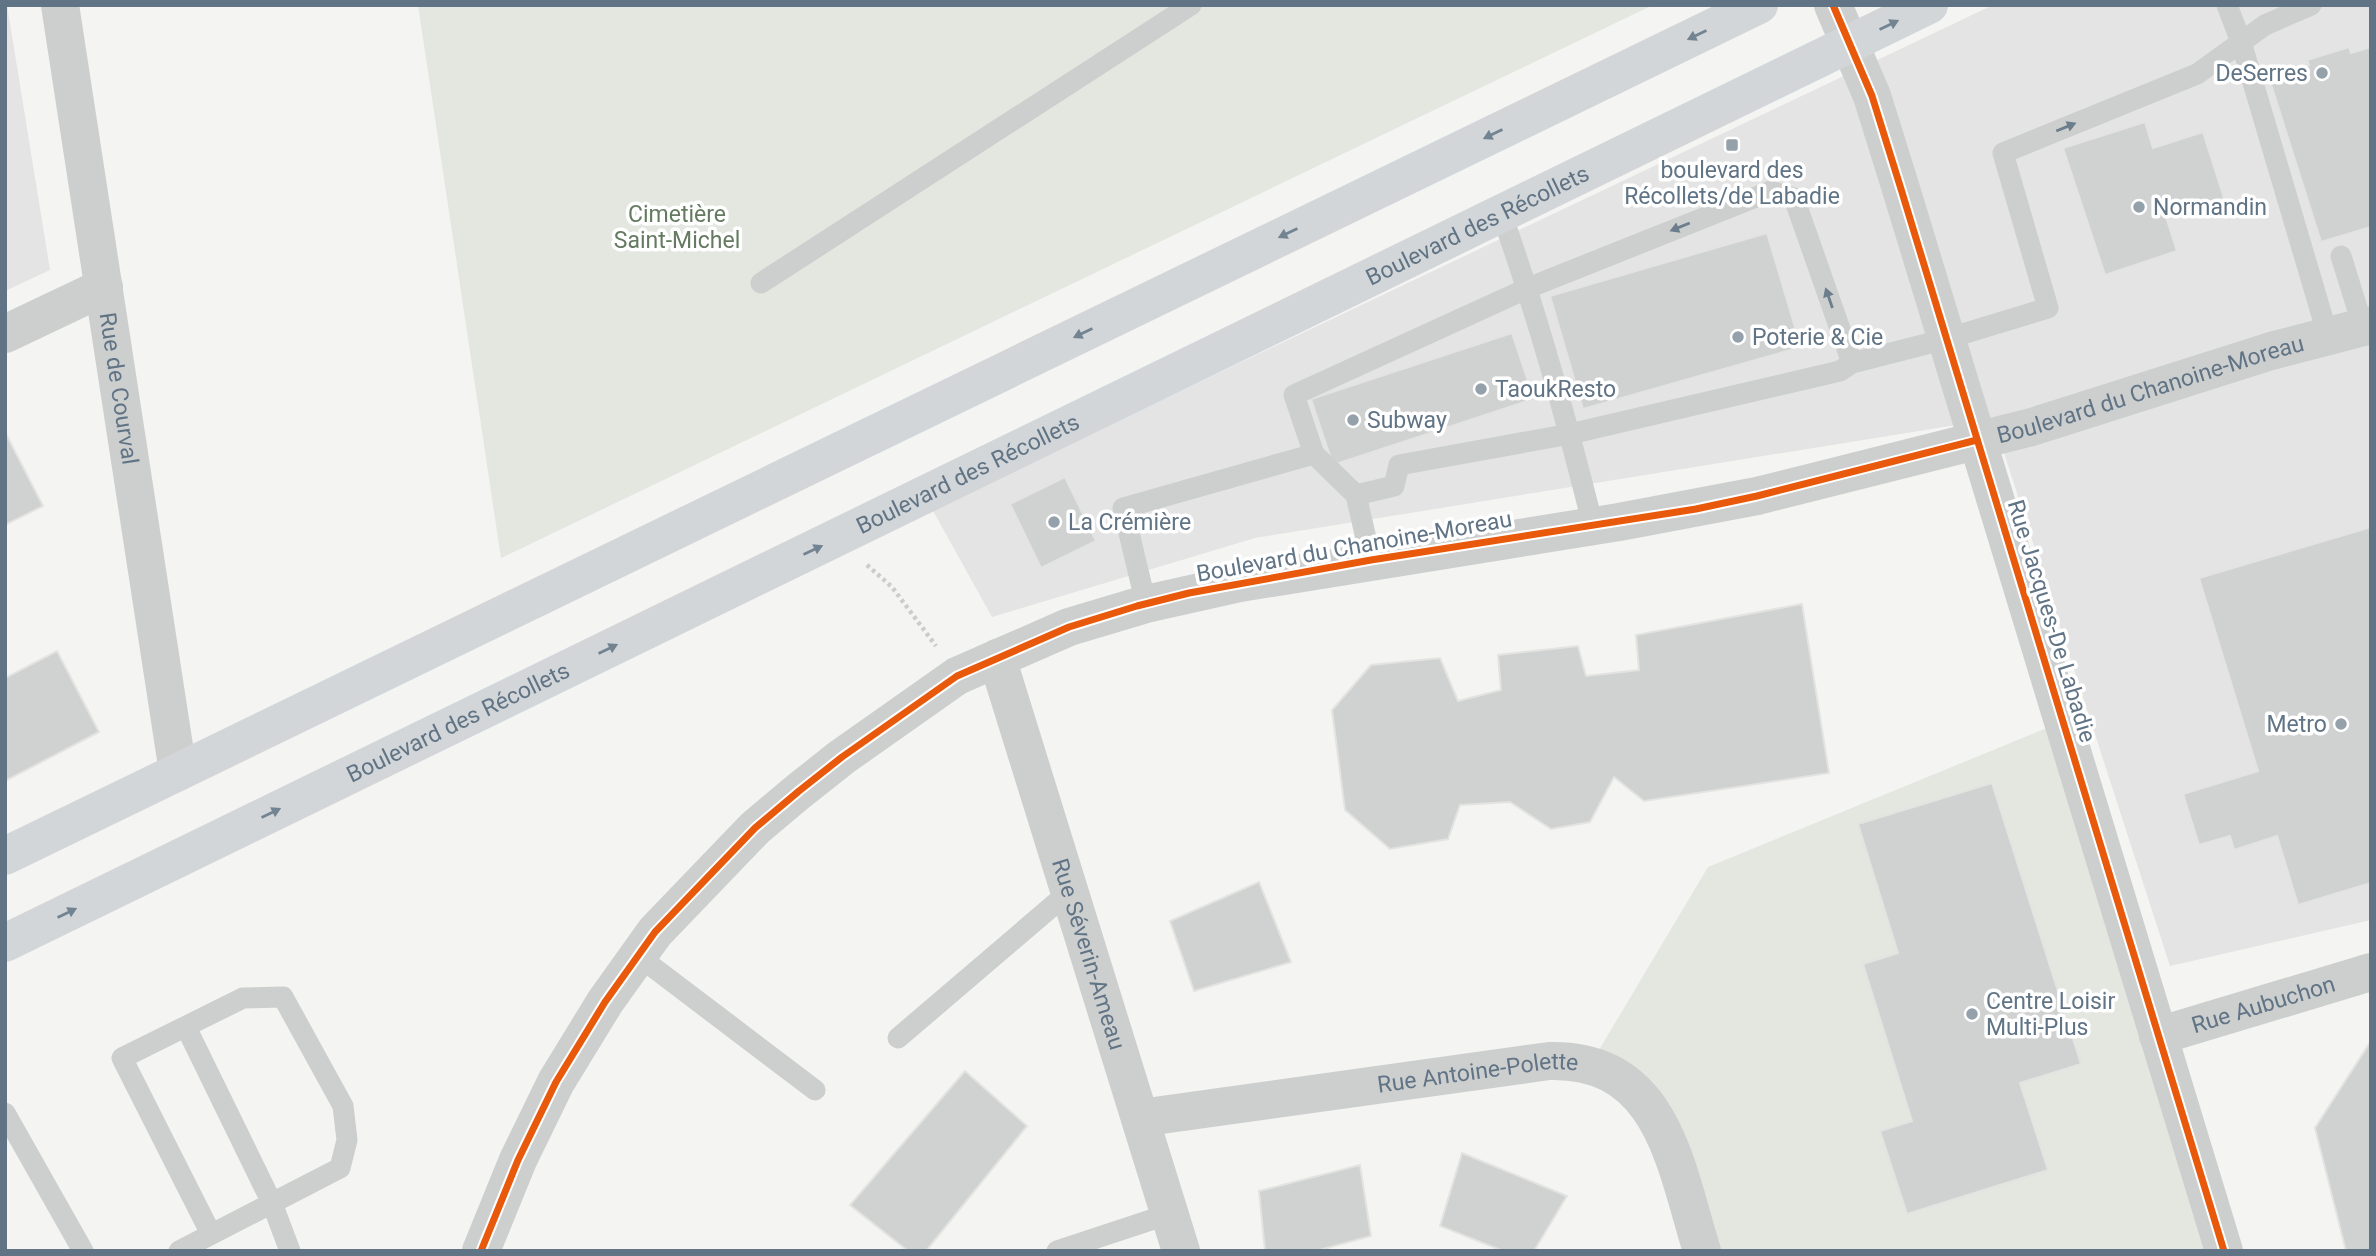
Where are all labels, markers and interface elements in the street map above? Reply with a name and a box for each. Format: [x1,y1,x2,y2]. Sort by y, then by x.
one-way arrow [1879,19,1899,30]
one-way arrow [1687,29,1707,40]
place label: DeSerres [2215,60,2308,87]
marker: DeSerres [2314,65,2330,81]
one-way arrow [2056,122,2077,133]
one-way arrow [1483,128,1503,140]
marker: boulevard des Récollets/de Labadie [1724,137,1740,153]
place label: boulevard des Récollets/de Labadie [1624,157,1840,210]
street label: Boulevard des Récollets [1362,160,1593,291]
place label: Normandin [2153,194,2267,221]
marker: Normandin [2131,199,2147,215]
park label: Cimetière Saint-Michel [614,201,740,254]
one-way arrow [1670,222,1691,233]
one-way arrow [1278,228,1298,239]
one-way arrow [1823,288,1834,309]
street label: Rue de Courval [93,311,144,467]
place label: Poterie & Cie [1752,324,1883,351]
one-way arrow [1073,327,1093,338]
marker: Poterie & Cie [1730,329,1746,345]
street label: Boulevard du Chanoine-Moreau [1994,330,2307,449]
place label: TaoukResto [1495,376,1616,403]
marker: TaoukResto [1473,381,1489,397]
place label: Subway [1367,407,1447,434]
street label: Boulevard des Récollets [852,408,1084,540]
marker: Subway [1345,412,1361,428]
street label: Rue Jacques-De Labadie [2002,497,2101,746]
street label: Boulevard du Chanoine-Moreau [1194,505,1514,588]
place label: La Crémière [1068,509,1191,536]
marker: La Crémière [1046,514,1062,530]
one-way arrow [803,544,823,556]
one-way arrow [598,644,618,655]
street label: Boulevard des Récollets [342,657,574,788]
place label: Metro [2267,711,2327,738]
marker: Metro [2333,716,2349,732]
one-way arrow [261,808,281,819]
street label: Rue Séverin-Ameau [1046,855,1131,1053]
one-way arrow [57,907,77,918]
street label: Rue Aubuchon [2188,971,2339,1039]
place label: Centre Loisir Multi-Plus [1986,988,2115,1041]
marker: Centre Loisir Multi-Plus [1964,1006,1980,1022]
street label: Rue Antoine-Polette [1376,1048,1580,1099]

